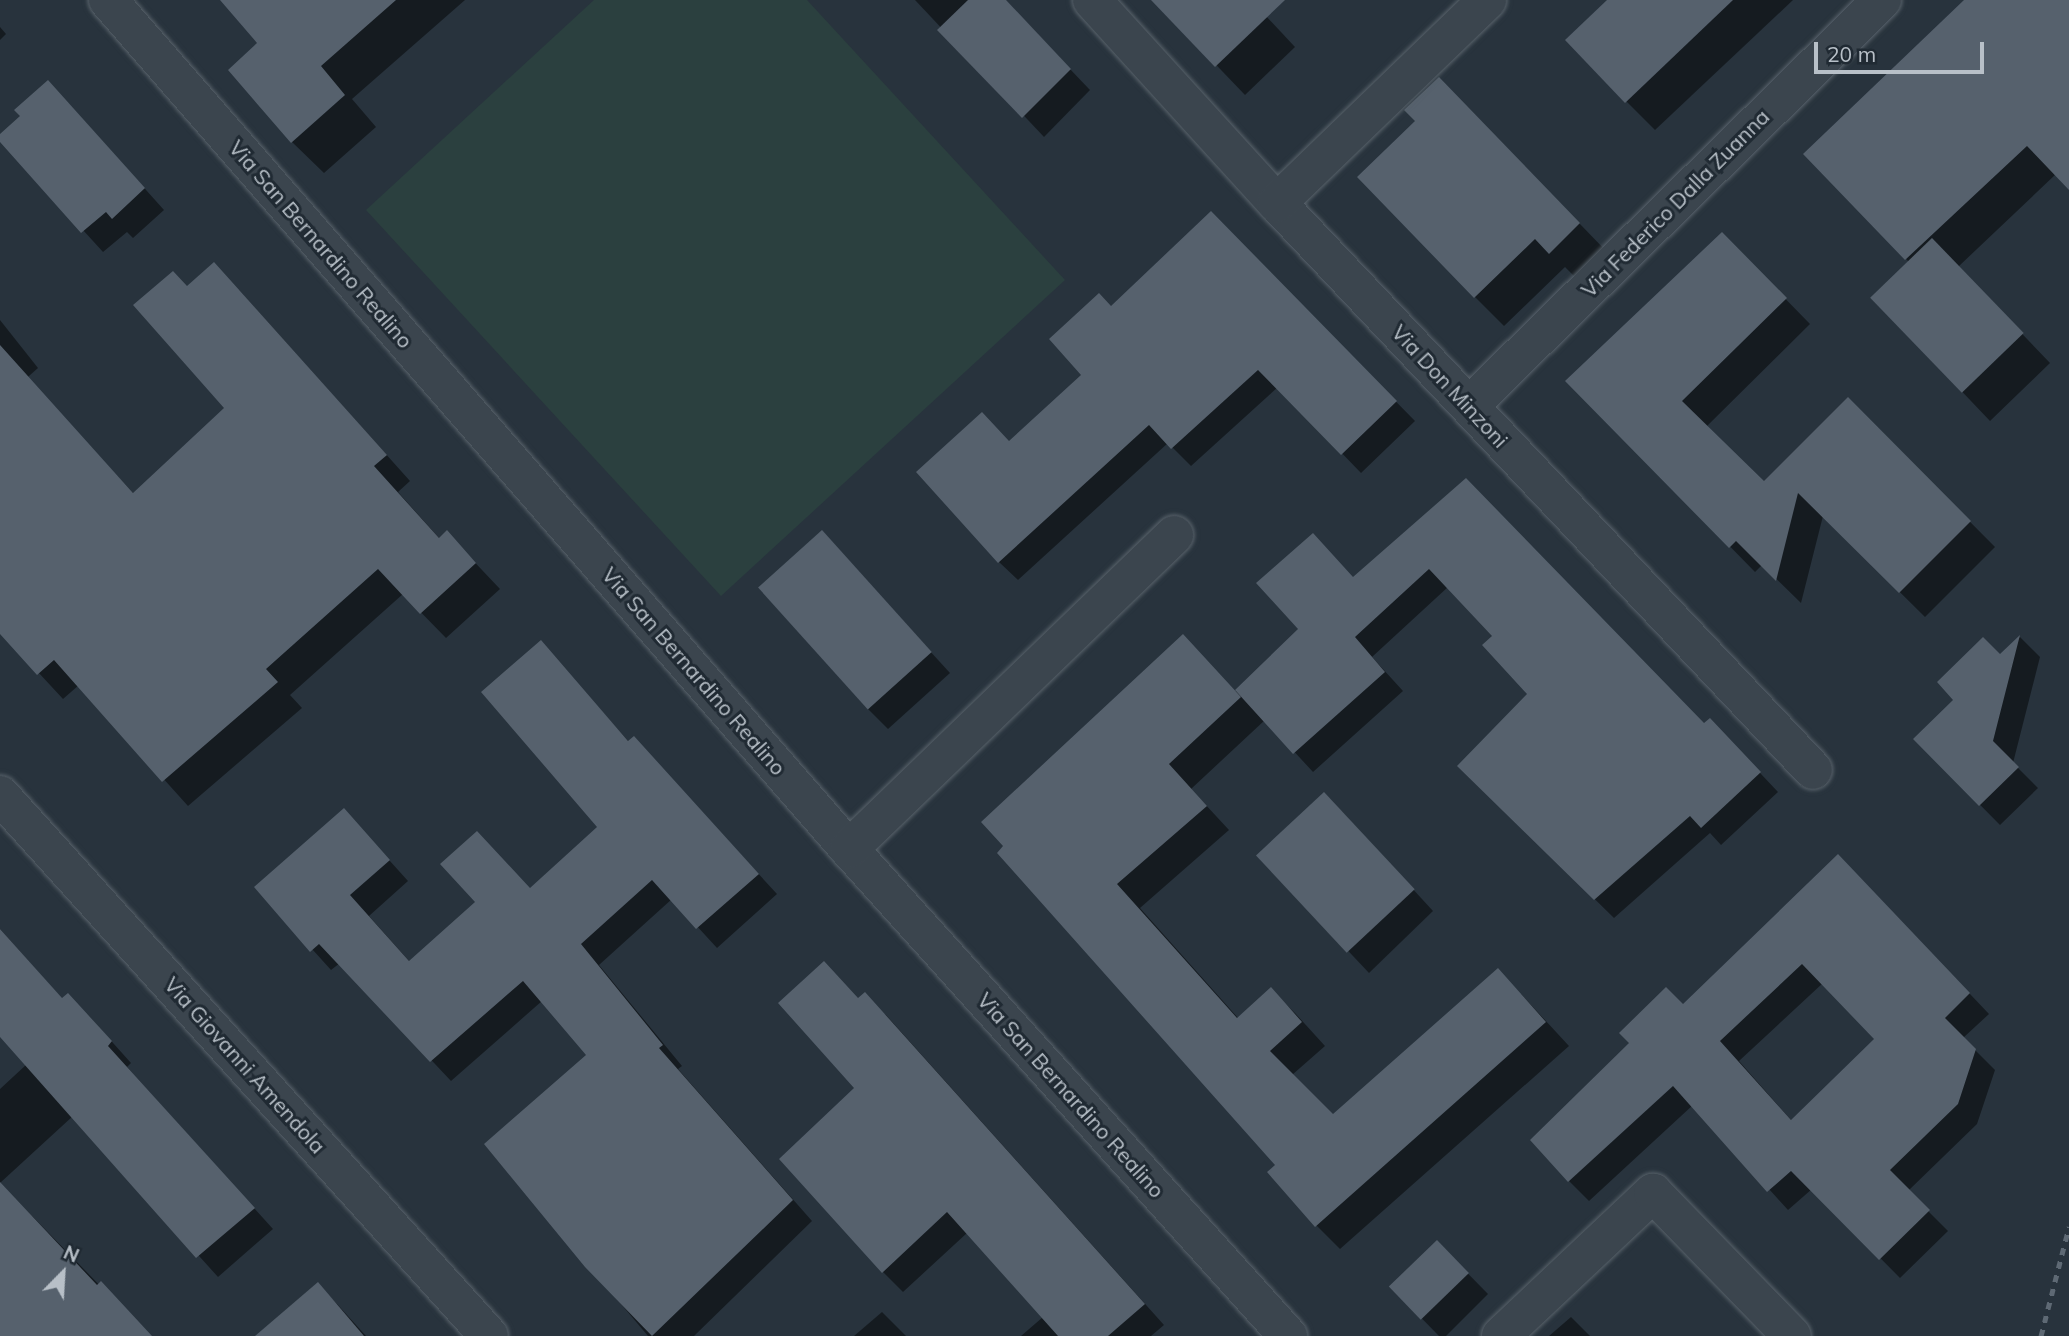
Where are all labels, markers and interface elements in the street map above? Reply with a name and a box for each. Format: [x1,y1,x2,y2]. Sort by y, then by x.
scale bar [1817,28,1987,72]
text: 20 m [1827,41,1876,67]
street label: Via Federico Dalla Zuanna [1576,104,1774,302]
street label: Via San Bernardino Realino [224,135,418,353]
street label: Via Don Minzoni [1387,319,1513,453]
street label: Via San Bernardino Realino [597,562,791,780]
street label: Via Giovanni Amendola [159,972,331,1158]
street label: Via San Bernardino Realino [972,987,1170,1203]
north arrow [28,1238,98,1308]
text: N [60,1240,83,1268]

